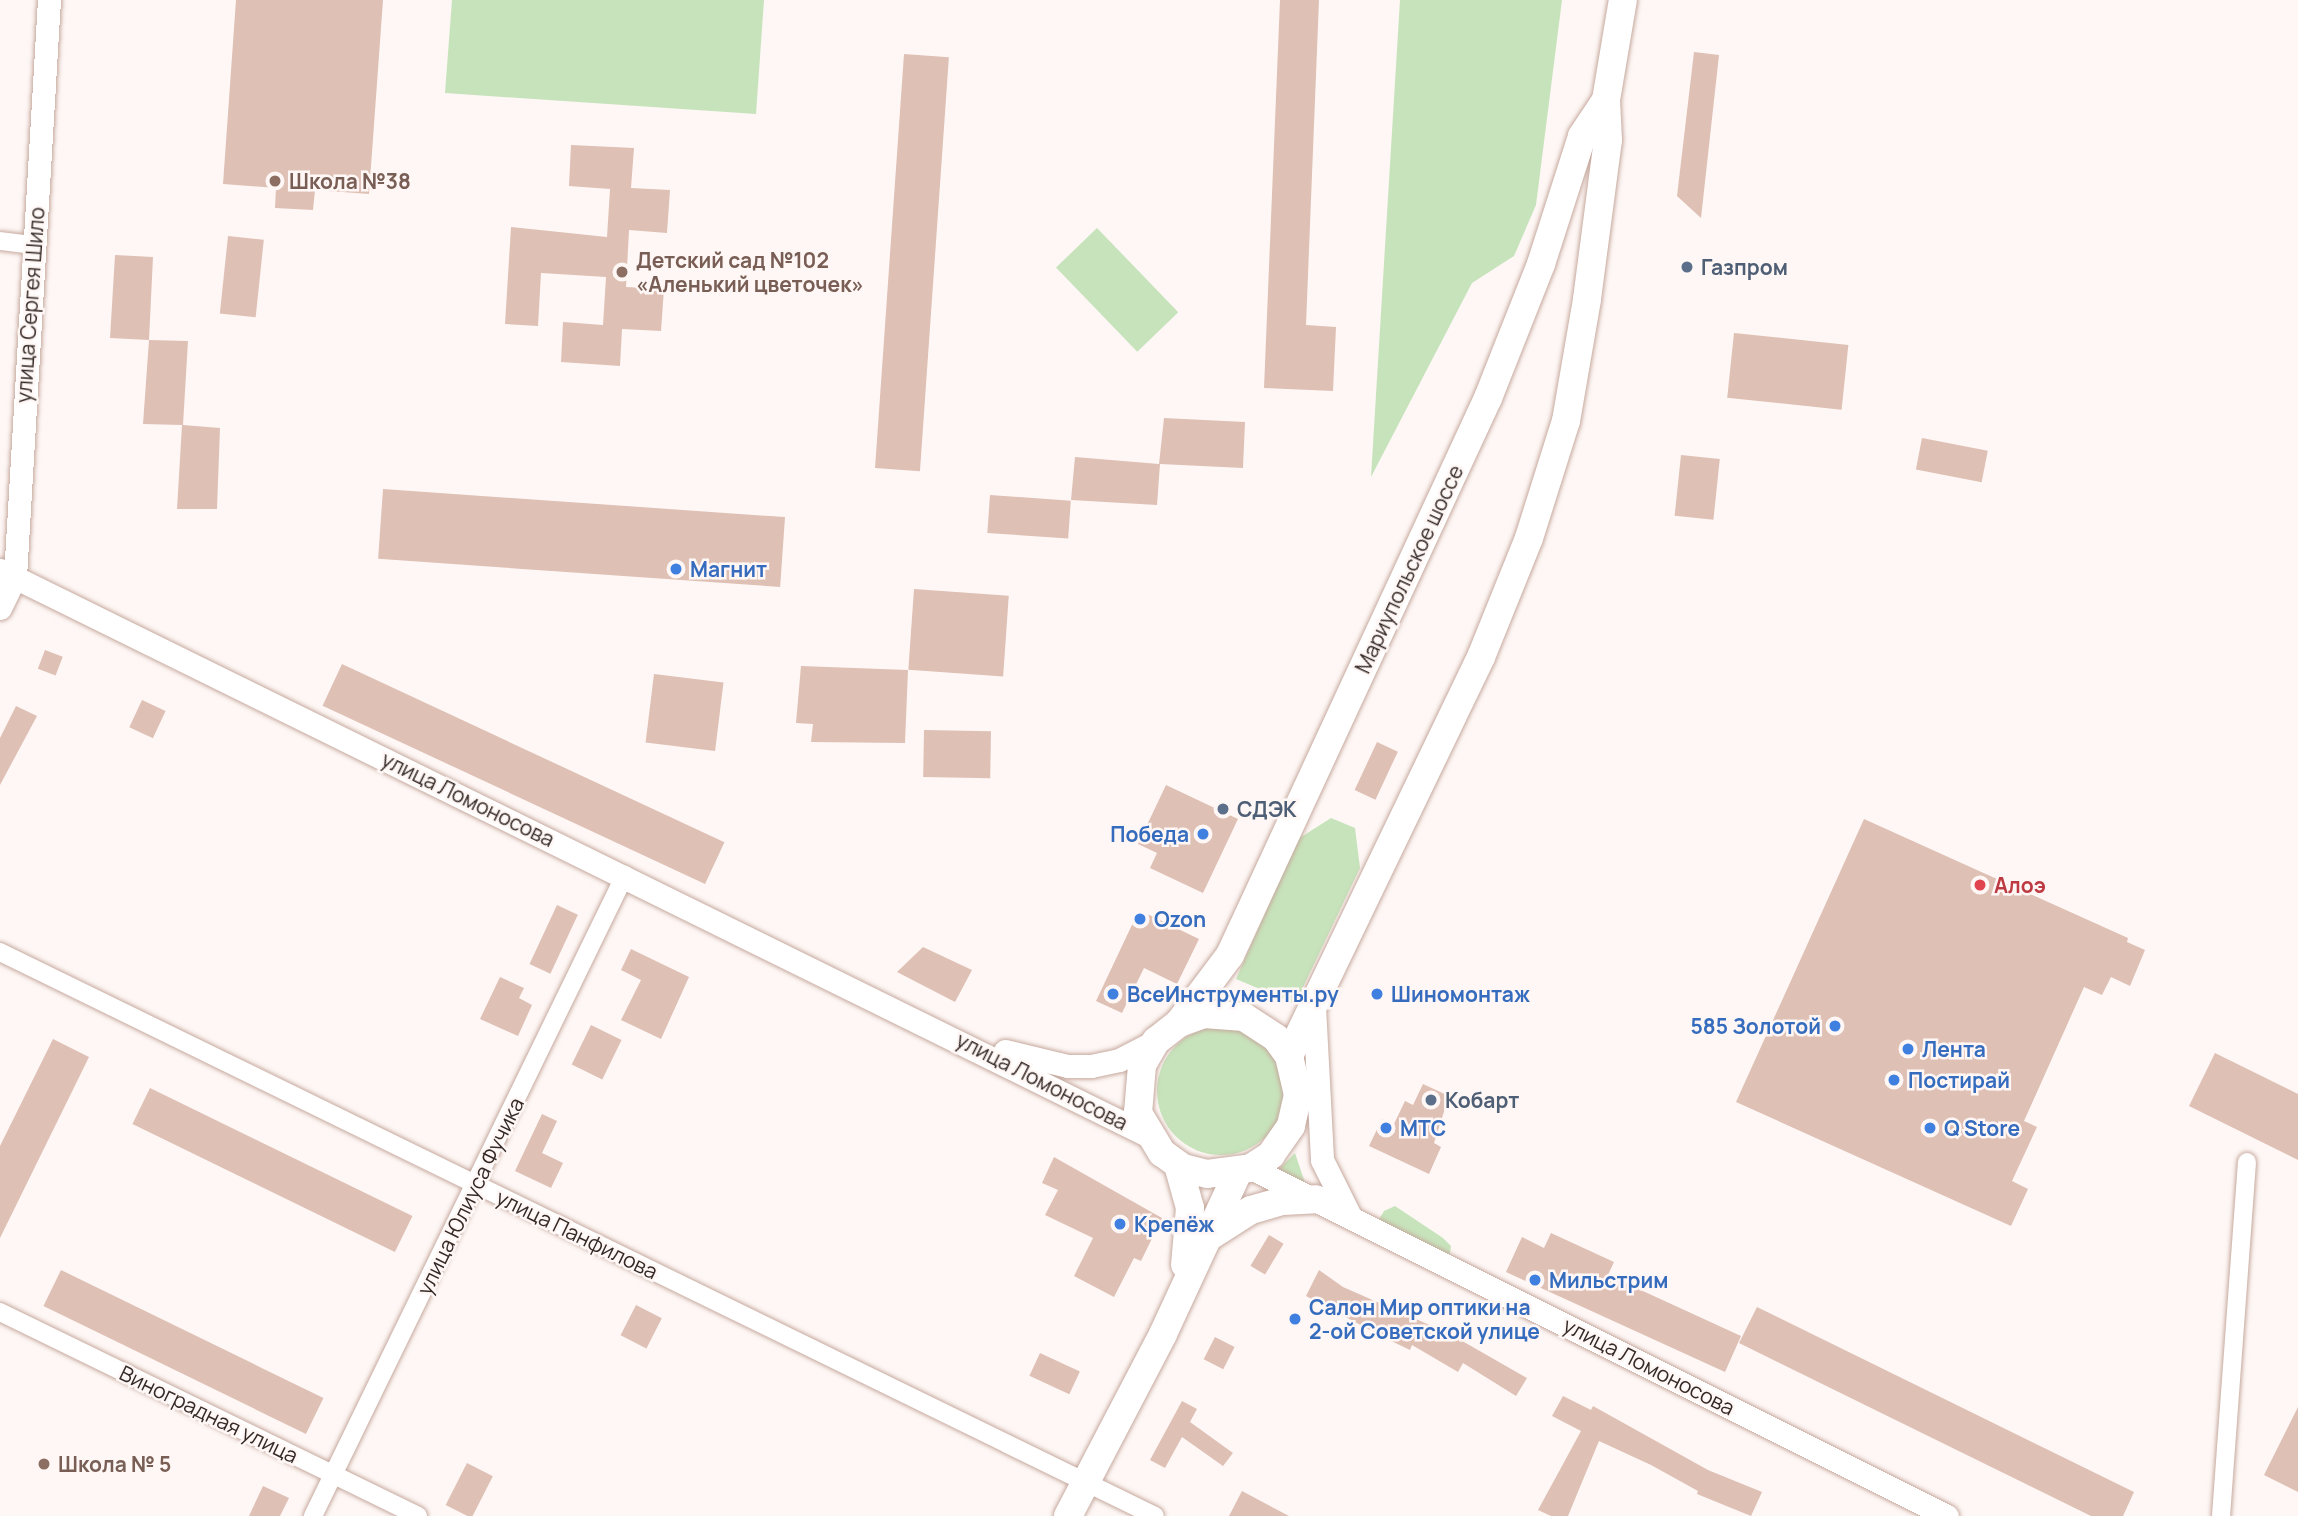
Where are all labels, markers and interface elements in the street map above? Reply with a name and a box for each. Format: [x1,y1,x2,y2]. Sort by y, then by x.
place label: Школа №38 [289,168,411,194]
marker: Школа №38 [267,173,283,189]
street label: улица Сергея Шило [11,206,49,404]
place label: Детский сад №102 «Аленький цветочек» [636,247,864,297]
place label: Газпром [1701,254,1788,280]
marker: Газпром [1679,259,1695,275]
marker: Детский сад №102 «Аленький цветочек» [614,264,630,280]
street label: Мариупольское шоссе [1350,461,1468,677]
place label: Магнит [690,556,767,582]
marker: Магнит [668,561,684,577]
street label: улица Ломоносова [378,746,558,852]
place label: СДЭК [1237,796,1297,822]
marker: СДЭК [1215,801,1231,817]
place label: Победа [1110,821,1189,847]
marker: Победа [1195,826,1211,842]
place label: Алоэ [1994,872,2046,898]
marker: Алоэ [1972,877,1988,893]
place label: Ozon [1154,906,1206,932]
marker: Ozon [1132,911,1148,927]
place label: ВсеИнструменты.ру [1127,981,1339,1007]
place label: Шиномонтаж [1391,981,1530,1007]
marker: ВсеИнструменты.ру [1105,986,1121,1002]
marker: Шиномонтаж [1369,986,1385,1002]
place label: 585 Золотой [1691,1013,1821,1039]
marker: 585 Золотой [1827,1018,1843,1034]
street label: улица Ломоносова [952,1027,1132,1135]
place label: Лента [1922,1036,1986,1062]
marker: Лента [1900,1041,1916,1057]
place label: Постирай [1908,1067,2010,1093]
marker: Постирай [1886,1072,1902,1088]
place label: Кобарт [1445,1087,1519,1113]
marker: Кобарт [1423,1092,1439,1108]
street label: улица Юлиуса Фучика [411,1093,529,1299]
place label: МТС [1400,1115,1446,1141]
place label: Q Store [1944,1115,2020,1141]
marker: МТС [1378,1120,1394,1136]
marker: Q Store [1922,1120,1938,1136]
street label: улица Панфилова [492,1184,662,1284]
place label: Крепёж [1134,1211,1214,1237]
marker: Крепёж [1112,1216,1128,1232]
place label: Мильстрим [1549,1267,1668,1293]
marker: Мильстрим [1527,1272,1543,1288]
place label: Салон Мир оптики на 2-ой Советской улице [1309,1294,1540,1344]
marker: Салон Мир оптики на 2-ой Советской улице [1287,1311,1303,1327]
street label: улица Ломоносова [1559,1312,1739,1420]
street label: Виноградная улица [116,1360,302,1468]
place label: Школа № 5 [58,1451,171,1477]
marker: Школа № 5 [36,1456,52,1472]

